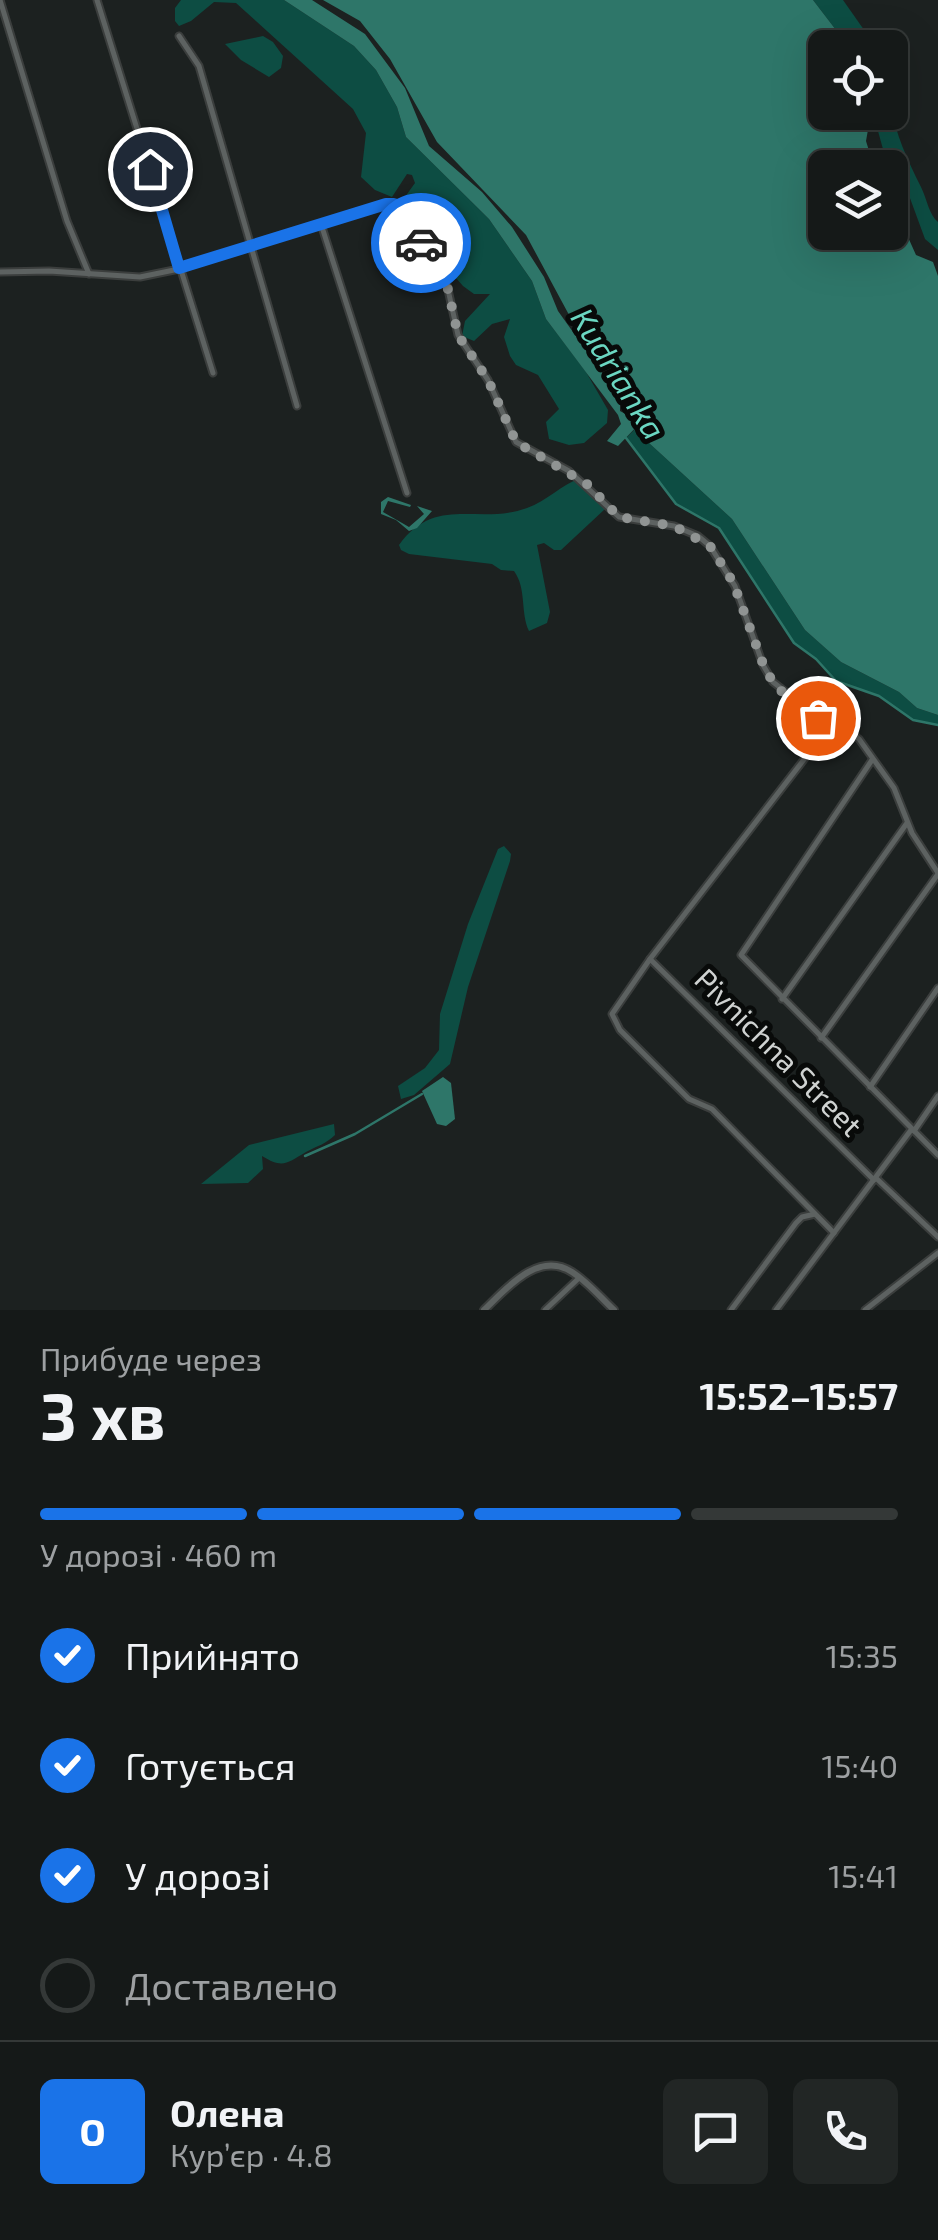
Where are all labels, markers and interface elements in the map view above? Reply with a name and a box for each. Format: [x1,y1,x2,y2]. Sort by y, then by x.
map controls [808,30,908,250]
button: locate [808,30,908,130]
pin [108,127,193,212]
icon: home [123,142,178,197]
button: layers [808,150,908,250]
courier [371,193,471,293]
icon: car [394,216,449,271]
water label: Kudrianka [565,300,675,446]
pin [776,676,861,761]
icon: bag [791,691,846,746]
street label: Pivnichna Street [688,960,871,1143]
text: Прибуде через [40,1339,262,1377]
text: 15:52–15:57 [700,1372,898,1418]
text: 3 хв [40,1375,165,1453]
text: У дорозі · 460 m [40,1535,277,1573]
icon: check [40,1628,95,1683]
text: Прийнято [125,1632,300,1678]
text: 15:35 [826,1636,898,1674]
icon: check [40,1738,95,1793]
text: Готується [125,1742,296,1788]
text: 15:40 [822,1746,898,1784]
icon: check [40,1848,95,1903]
text: У дорозі [125,1852,271,1898]
text: 15:41 [828,1856,898,1894]
text: Доставлено [125,1962,338,2008]
button: chat [663,2079,768,2184]
button: phone [793,2079,898,2184]
text: Олена [170,2089,285,2135]
text: О [79,2108,106,2154]
text: Кур’єр · 4.8 [170,2135,333,2173]

